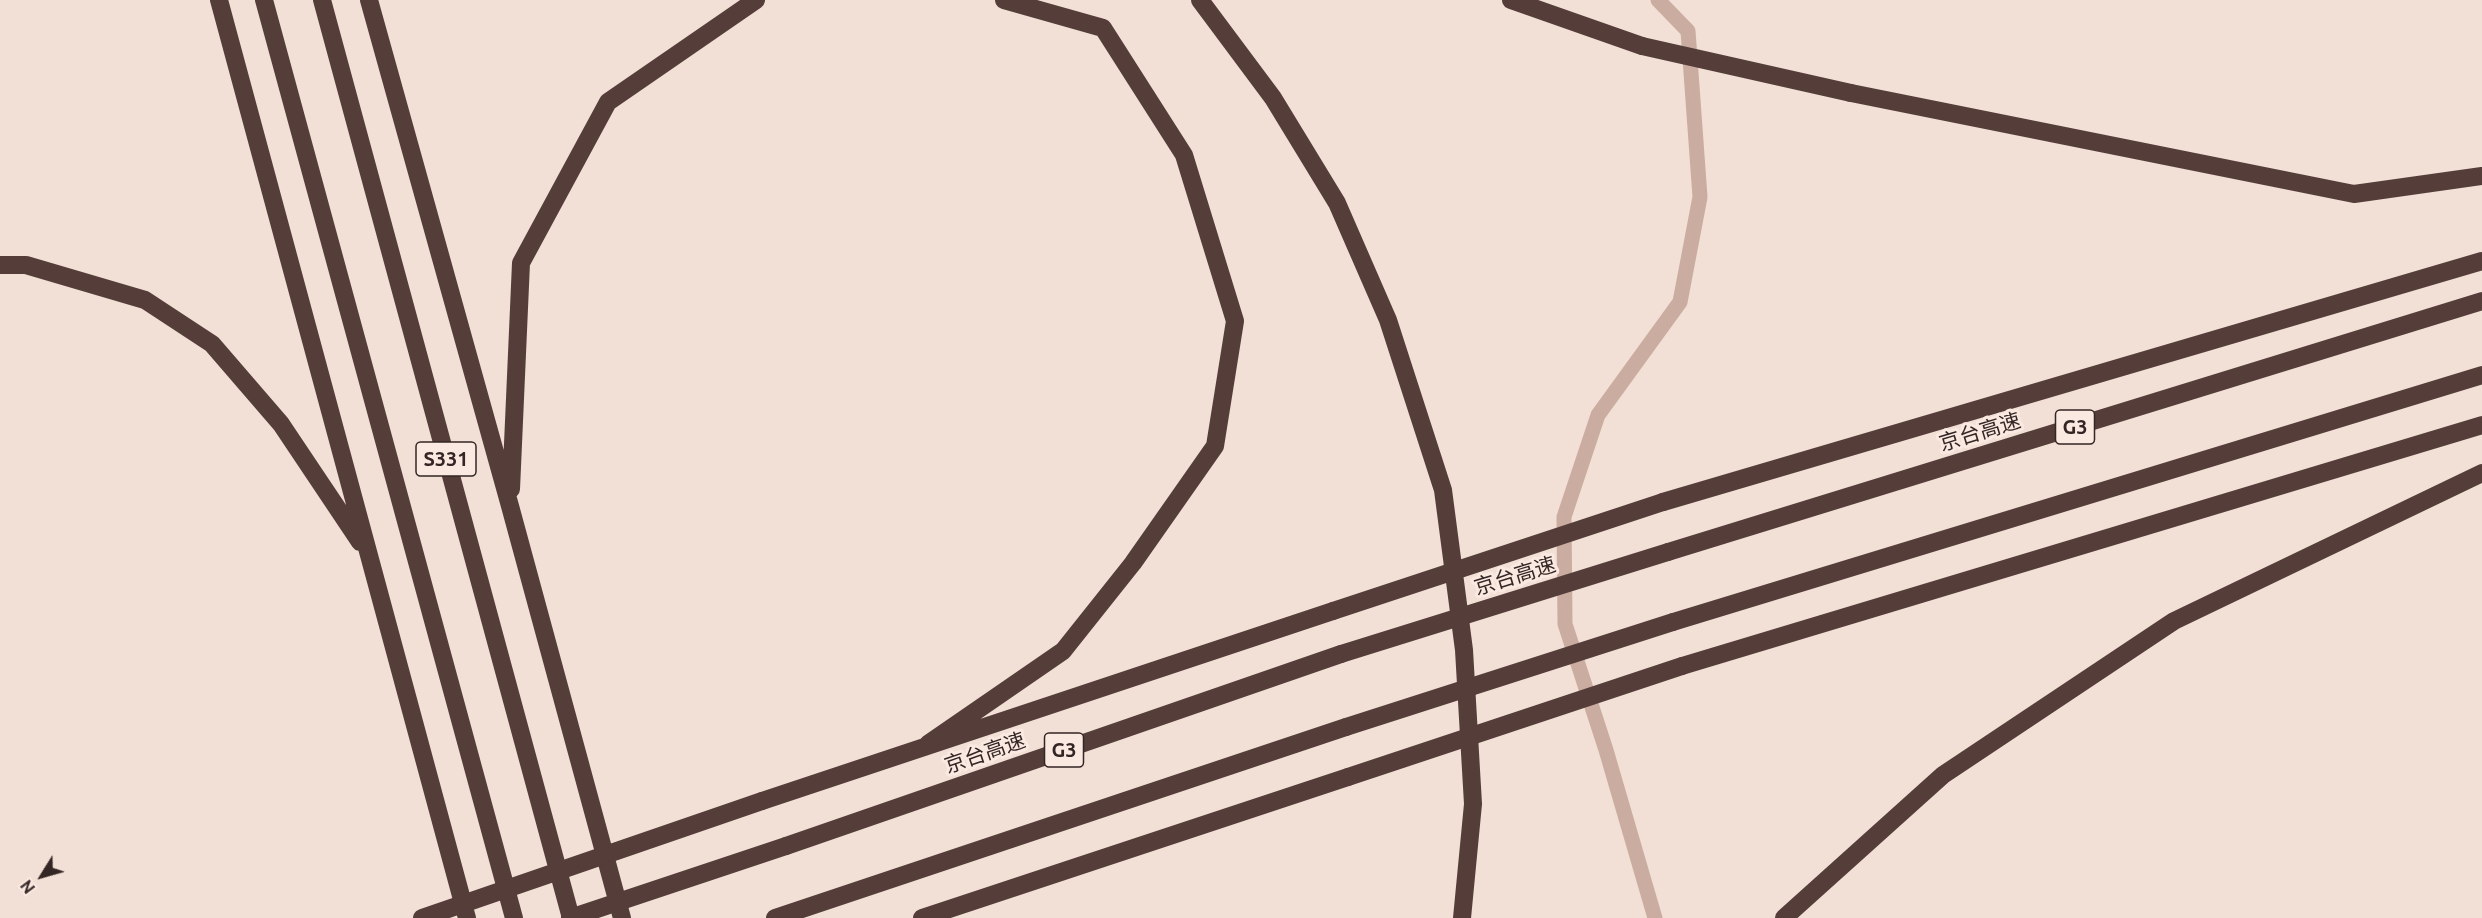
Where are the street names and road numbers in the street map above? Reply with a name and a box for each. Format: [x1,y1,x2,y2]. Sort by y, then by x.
street label: 京台高速 [1936,408,2024,456]
road number: G3 [2056,410,2094,444]
road number: S331 [416,442,476,476]
street label: 京台高速 [1471,552,1559,600]
street label: 京台高速 [941,727,1029,779]
road number: G3 [1044,733,1084,767]

